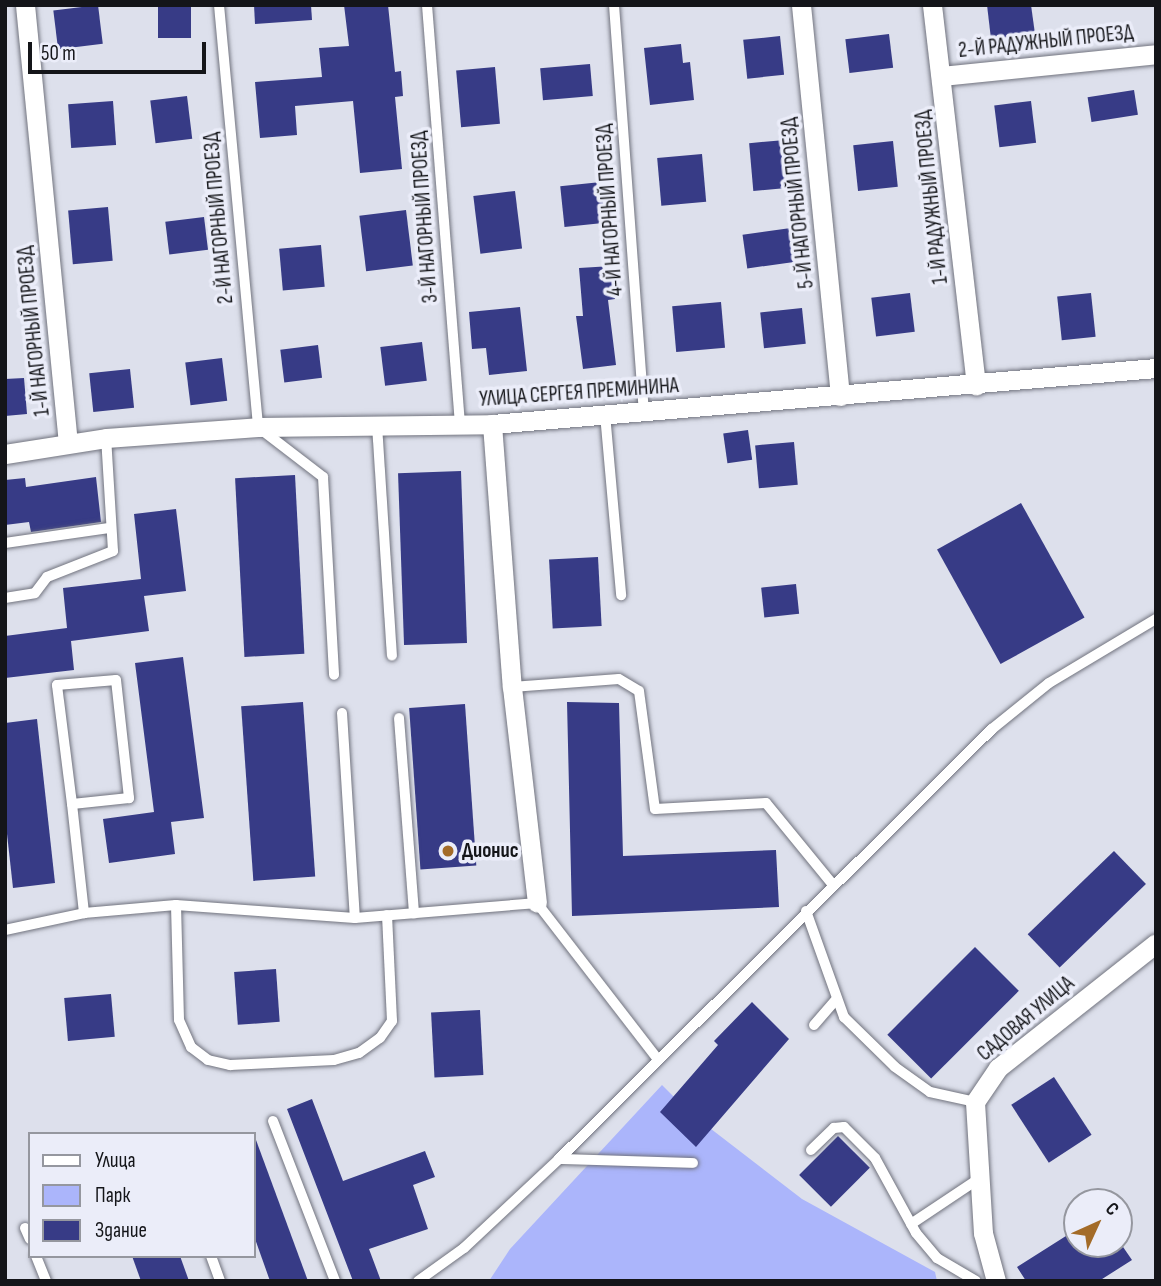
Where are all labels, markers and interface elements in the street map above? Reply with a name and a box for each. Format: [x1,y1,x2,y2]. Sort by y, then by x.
street label: 2-Й РАДУЖНЫЙ ПРОЕЗД [957,20,1135,64]
scale bar [32,28,210,72]
text: 50 m [41,41,76,66]
street label: 1-Й РАДУЖНЫЙ ПРОЕЗД [910,109,954,285]
street label: 5-Й НАГОРНЫЙ ПРОЕЗД [776,116,820,290]
street label: 4-Й НАГОРНЫЙ ПРОЕЗД [591,123,629,297]
street label: 3-Й НАГОРНЫЙ ПРОЕЗД [406,130,444,304]
street label: 2-Й НАГОРНЫЙ ПРОЕЗД [199,131,239,305]
street label: 1-Й НАГОРНЫЙ ПРОЕЗД [13,245,55,417]
street label: УЛИЦА СЕРГЕЯ ПРЕМИНИНА [478,373,680,413]
place label: Дионис [462,838,519,864]
marker: Дионис [440,843,456,859]
street label: САДОВАЯ УЛИЦА [973,971,1079,1067]
legend [28,1132,256,1258]
text: Улица [95,1148,136,1173]
text: Парк [95,1183,130,1208]
north arrow [1063,1188,1133,1258]
text: С [1100,1198,1123,1221]
text: Здание [95,1218,147,1243]

